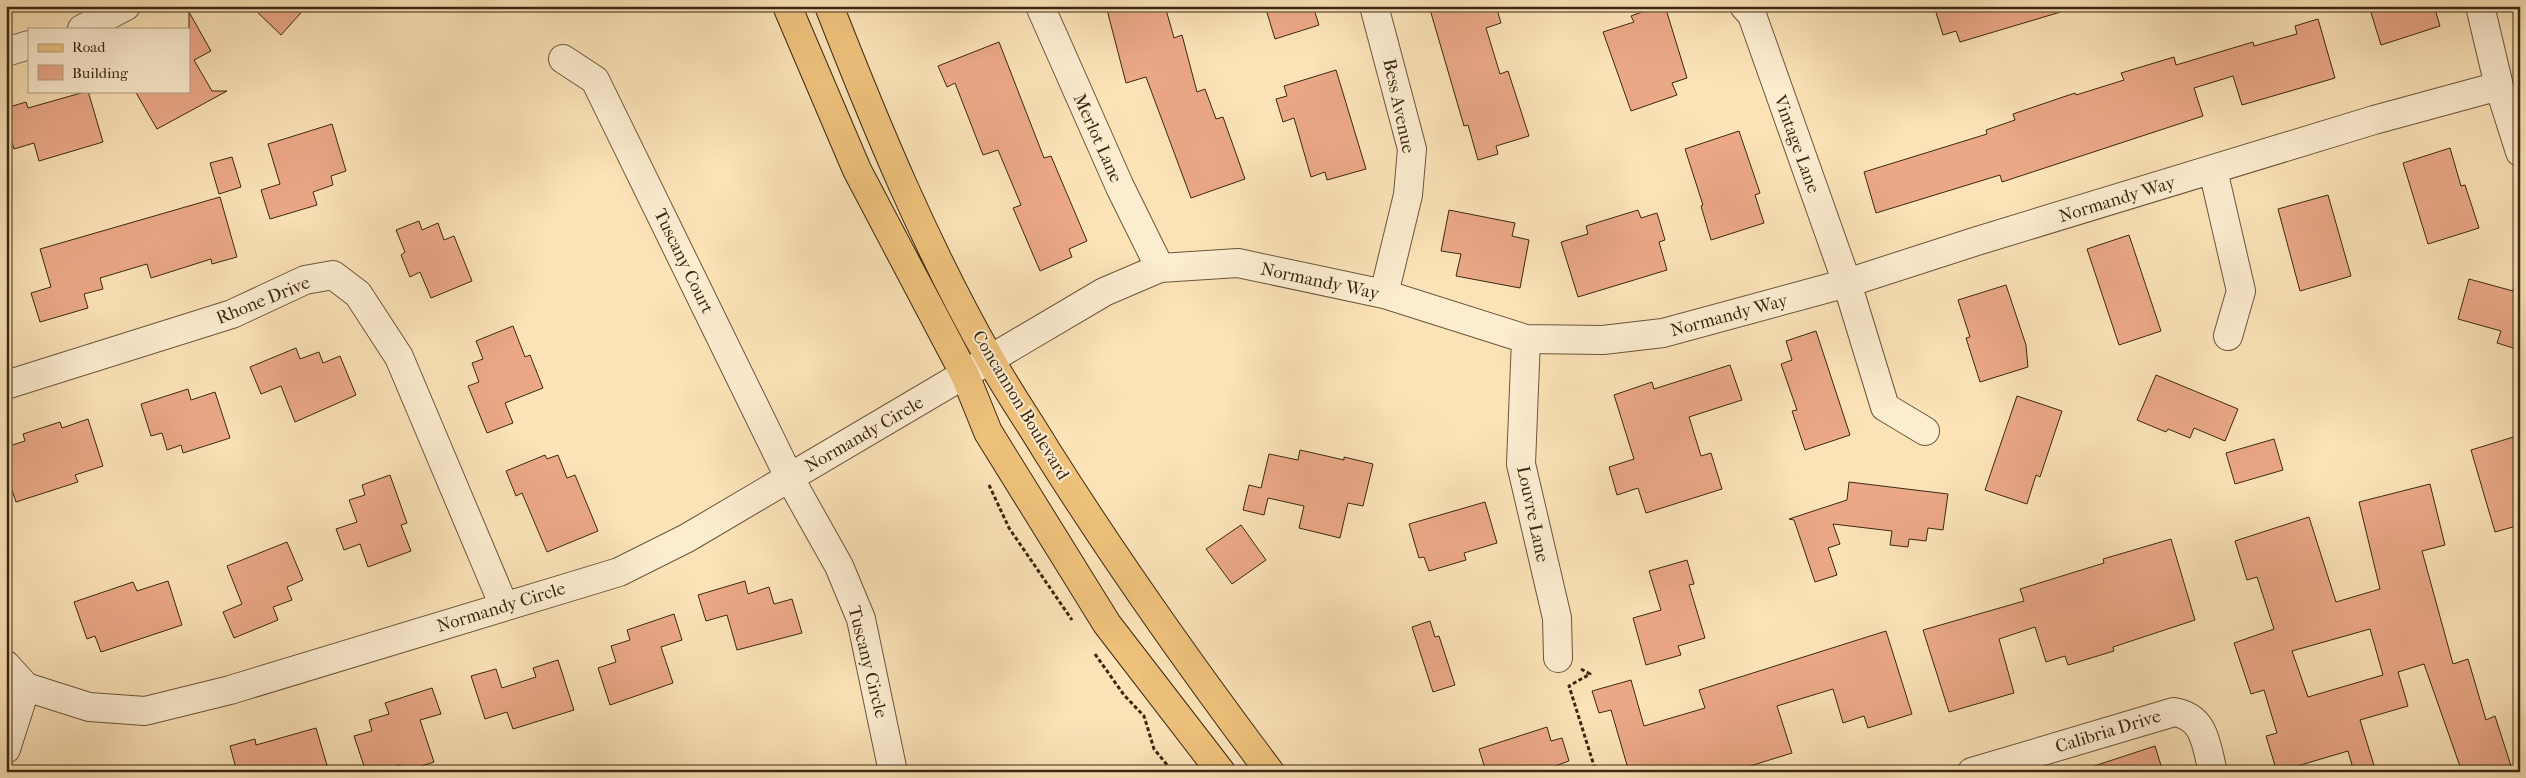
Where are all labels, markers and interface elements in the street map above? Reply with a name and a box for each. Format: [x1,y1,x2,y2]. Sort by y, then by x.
legend [28,28,190,92]
text: Road [72,38,106,56]
street label: Bess Avenue [1378,57,1419,155]
text: Building [72,64,129,82]
street label: Merlot Lane [1069,90,1127,186]
street label: Vintage Lane [1769,91,1824,196]
street label: Normandy Way [2056,171,2179,227]
street label: Tuscany Court [649,206,718,317]
street label: Normandy Way [1259,259,1383,305]
street label: Rhone Drive [213,272,313,329]
street label: Normandy Way [1668,289,1792,341]
street label: Concannon Boulevard [968,327,1074,484]
street label: Normandy Circle [801,392,927,477]
street label: Louvre Lane [1512,464,1553,564]
street label: Normandy Circle [434,578,568,637]
street label: Tuscany Circle [843,604,892,720]
street label: Calibria Drive [2053,705,2163,757]

